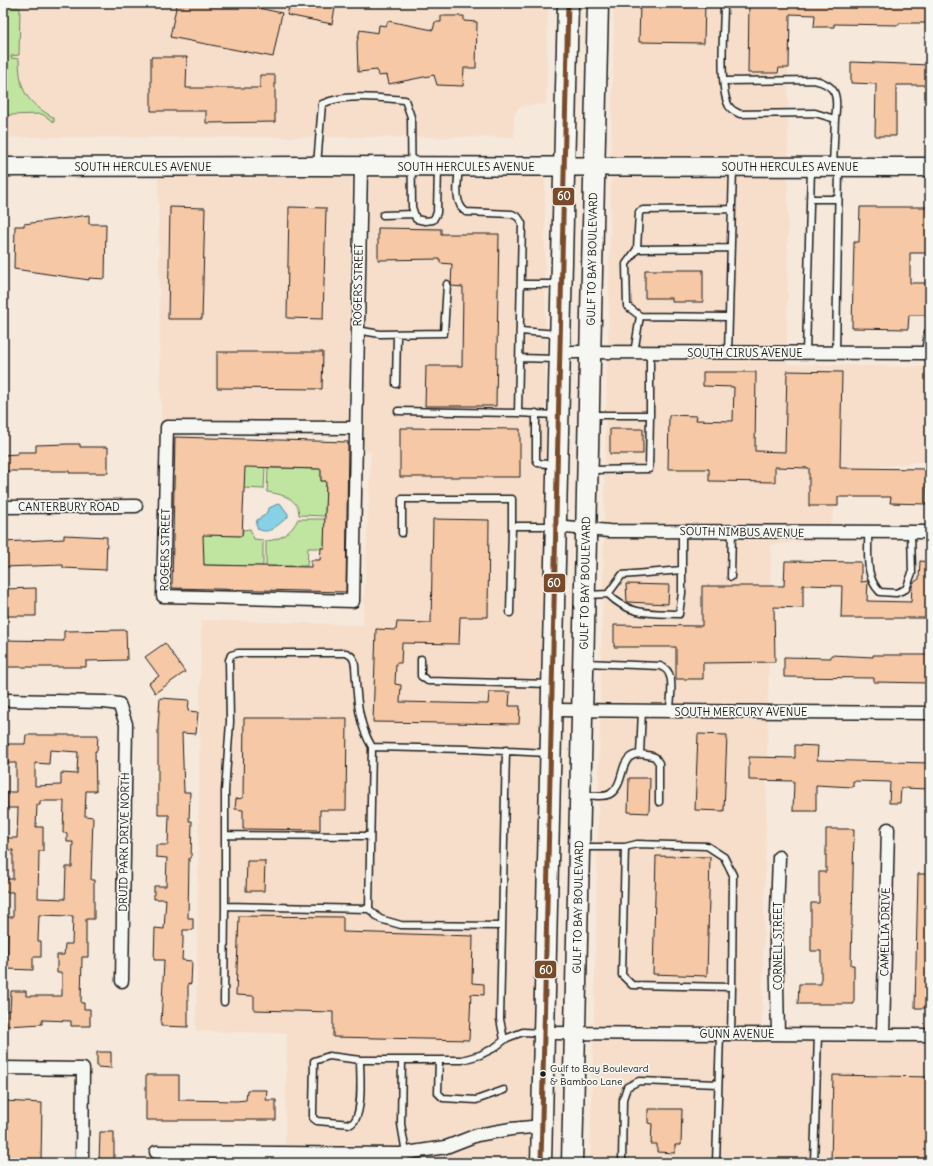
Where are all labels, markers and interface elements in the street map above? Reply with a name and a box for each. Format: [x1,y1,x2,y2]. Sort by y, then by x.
street label: SOUTH HERCULES AVENUE [74,160,212,174]
street label: SOUTH HERCULES AVENUE [397,160,535,174]
street label: SOUTH HERCULES AVENUE [721,160,859,174]
line badge: 60 [552,187,575,206]
text: 60 [557,189,571,203]
street label: GULF TO BAY BOULEVARD [584,192,600,326]
street label: ROGERS STREET [350,243,366,327]
street label: SOUTH CIRUS AVENUE [687,346,803,360]
street label: CANTERBURY ROAD [18,500,120,514]
street label: ROGERS STREET [157,508,173,592]
street label: GULF TO BAY BOULEVARD [577,516,593,650]
street label: SOUTH NIMBUS AVENUE [679,524,805,540]
line badge: 60 [543,573,566,593]
text: 60 [547,576,561,590]
street label: SOUTH MERCURY AVENUE [675,705,807,719]
street label: DRUID PARK DRIVE NORTH [116,772,132,912]
street label: GULF TO BAY BOULEVARD [570,840,586,974]
street label: CAMELLIA DRIVE [877,887,893,977]
street label: CORNELL STREET [771,901,785,990]
line badge: 60 [534,960,557,979]
text: 60 [539,963,553,977]
street label: GUNN AVENUE [700,1027,774,1041]
place label: Gulf to Bay Boulevard & Bamboo Lane [550,1062,649,1088]
marker: Gulf to Bay Boulevard & Bamboo Lane [538,1069,548,1079]

